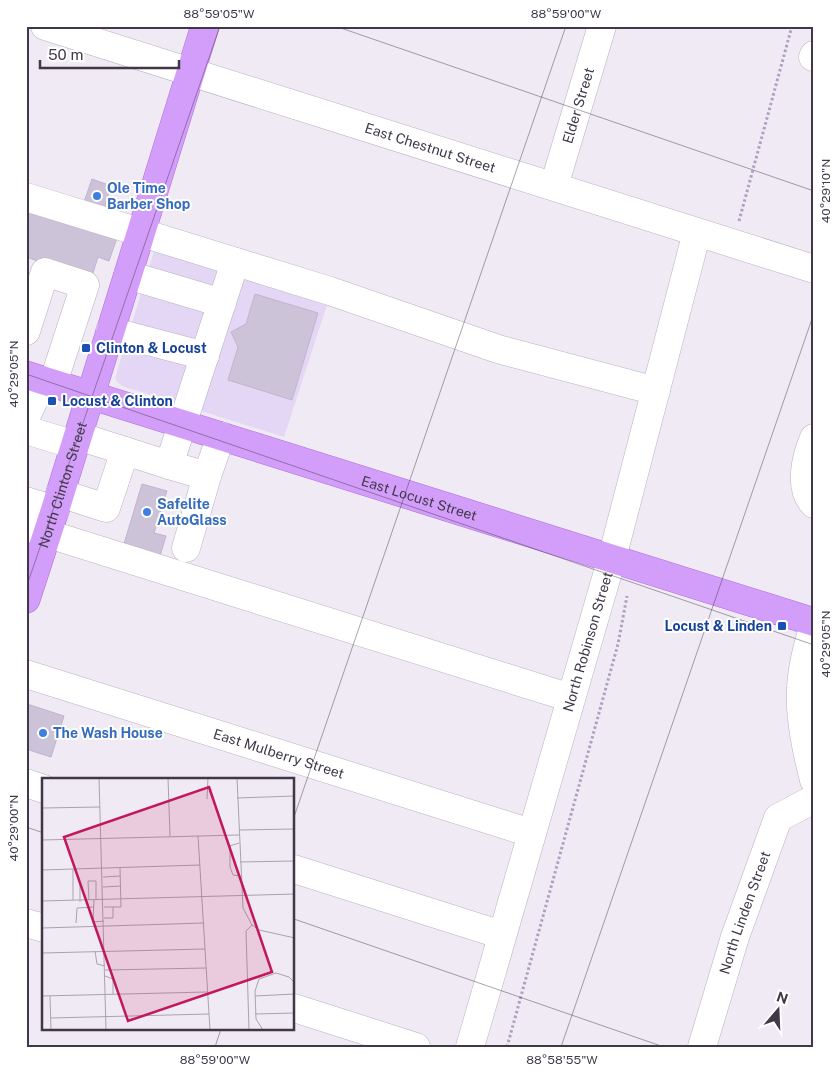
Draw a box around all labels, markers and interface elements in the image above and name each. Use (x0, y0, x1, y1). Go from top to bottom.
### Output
text: 88°59'05"W (184, 7, 255, 21)
text: 88°59'00"W (531, 7, 602, 21)
scale bar (40, 38, 179, 70)
text: 50 m (48, 46, 83, 63)
street label: Elder Street (559, 66, 597, 145)
street label: East Chestnut Street (363, 120, 498, 176)
text: 40°29'10"N (819, 159, 833, 223)
place label: Ole Time Barber Shop (107, 180, 190, 212)
marker: Ole Time Barber Shop (91, 190, 103, 202)
text: 40°29'05"N (7, 340, 21, 408)
place label: Clinton & Locust (96, 340, 207, 356)
marker: Clinton & Locust (80, 342, 92, 354)
place label: Locust & Clinton (62, 393, 173, 409)
marker: Locust & Clinton (46, 395, 58, 407)
street label: North Clinton Street (35, 420, 90, 550)
street label: East Locust Street (359, 473, 479, 524)
place label: Safelite AutoGlass (157, 496, 227, 528)
marker: Safelite AutoGlass (141, 506, 153, 518)
street label: North Robinson Street (560, 570, 616, 714)
text: 40°29'05"N (819, 610, 833, 678)
place label: Locust & Linden (665, 618, 772, 634)
marker: Locust & Linden (776, 620, 788, 632)
place label: The Wash House (53, 725, 163, 741)
street label: East Mulberry Street (211, 726, 346, 782)
marker: The Wash House (37, 727, 49, 739)
inset map (42, 778, 295, 1030)
text: 40°29'00"N (7, 795, 21, 861)
street label: North Linden Street (716, 849, 773, 976)
north arrow (752, 986, 802, 1036)
text: N (774, 988, 790, 1007)
text: 88°59'00"W (180, 1053, 251, 1067)
text: 88°58'55"W (526, 1053, 598, 1067)

